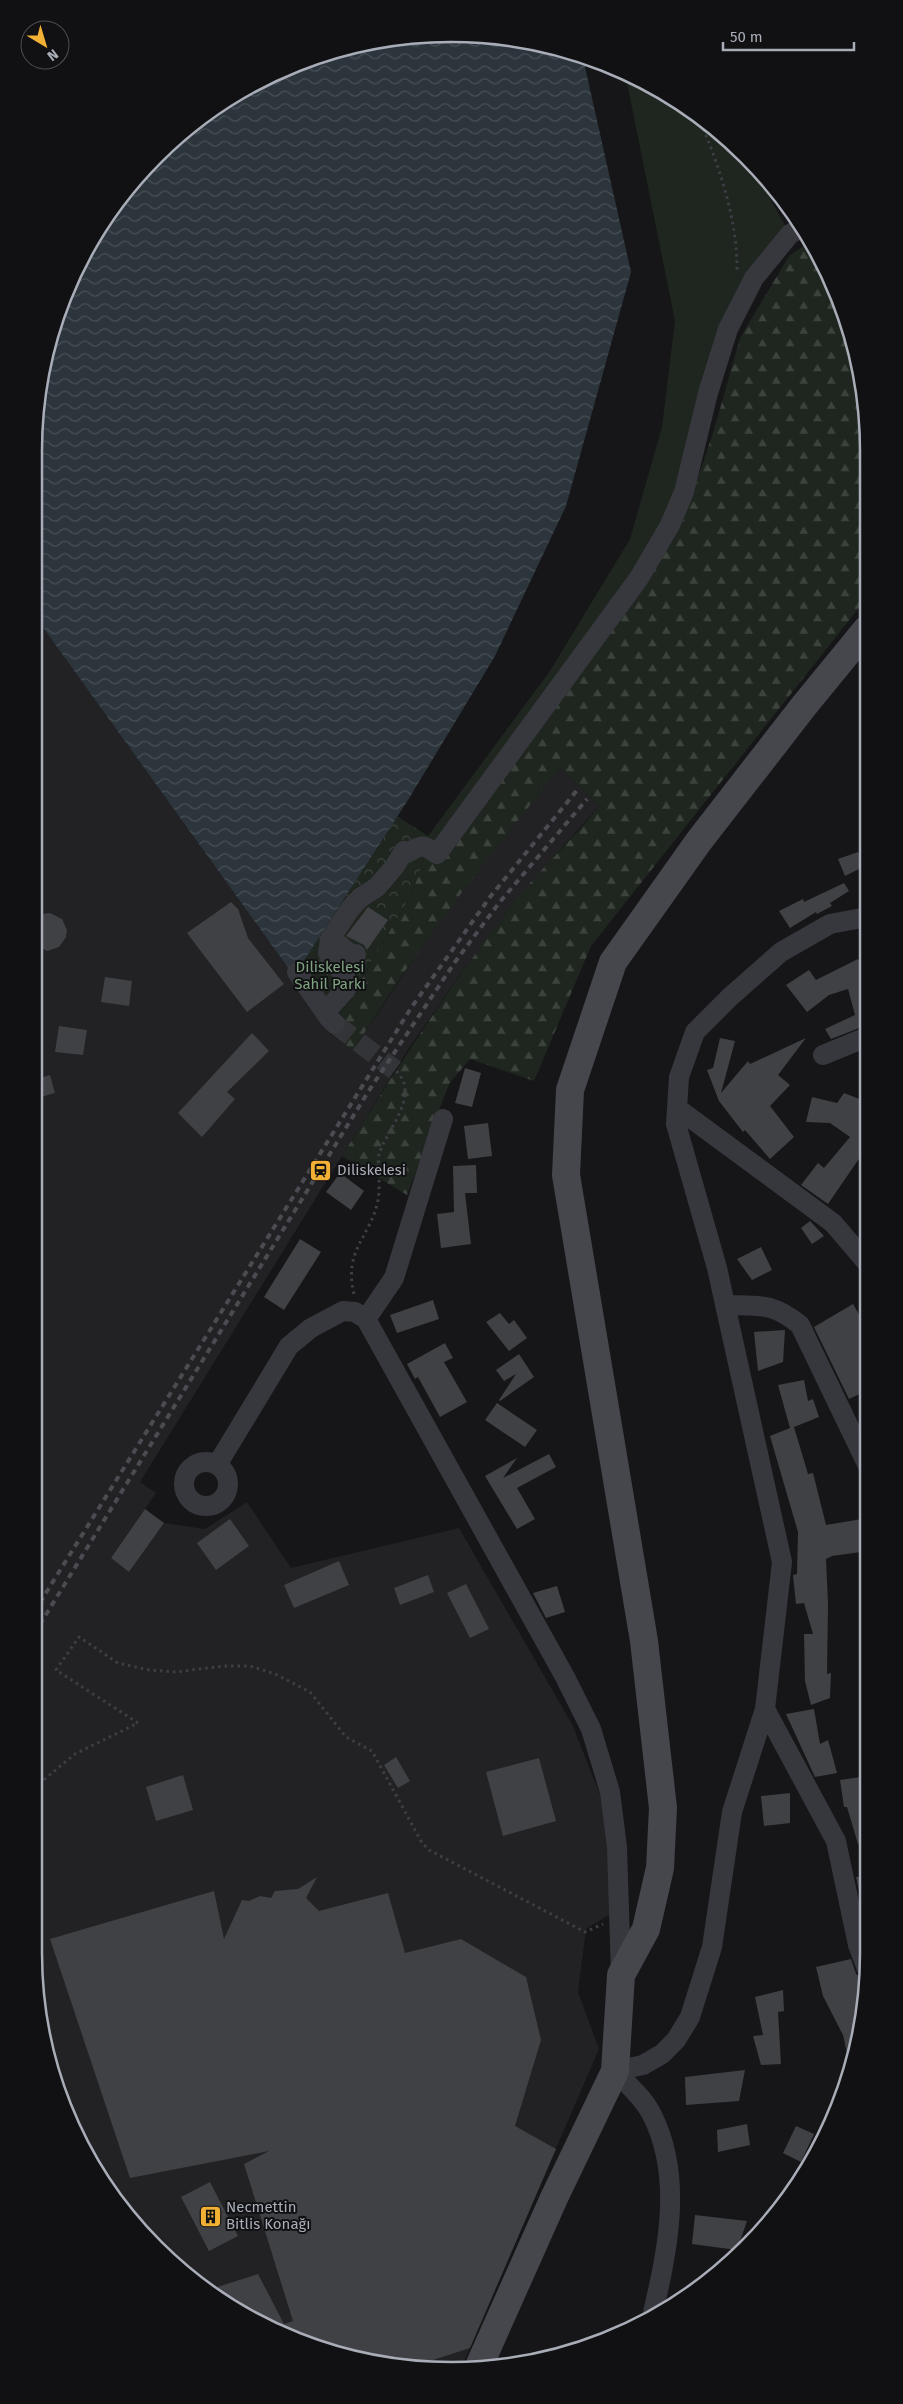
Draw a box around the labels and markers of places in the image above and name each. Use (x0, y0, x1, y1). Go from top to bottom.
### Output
station icon: Diliskelesi (309, 1158, 333, 1182)
place label: Diliskelesi (337, 1161, 406, 1179)
place label: Necmettin Bitlis Konağı (226, 2198, 310, 2233)
building icon: Necmettin Bitlis Konağı (198, 2204, 222, 2228)

